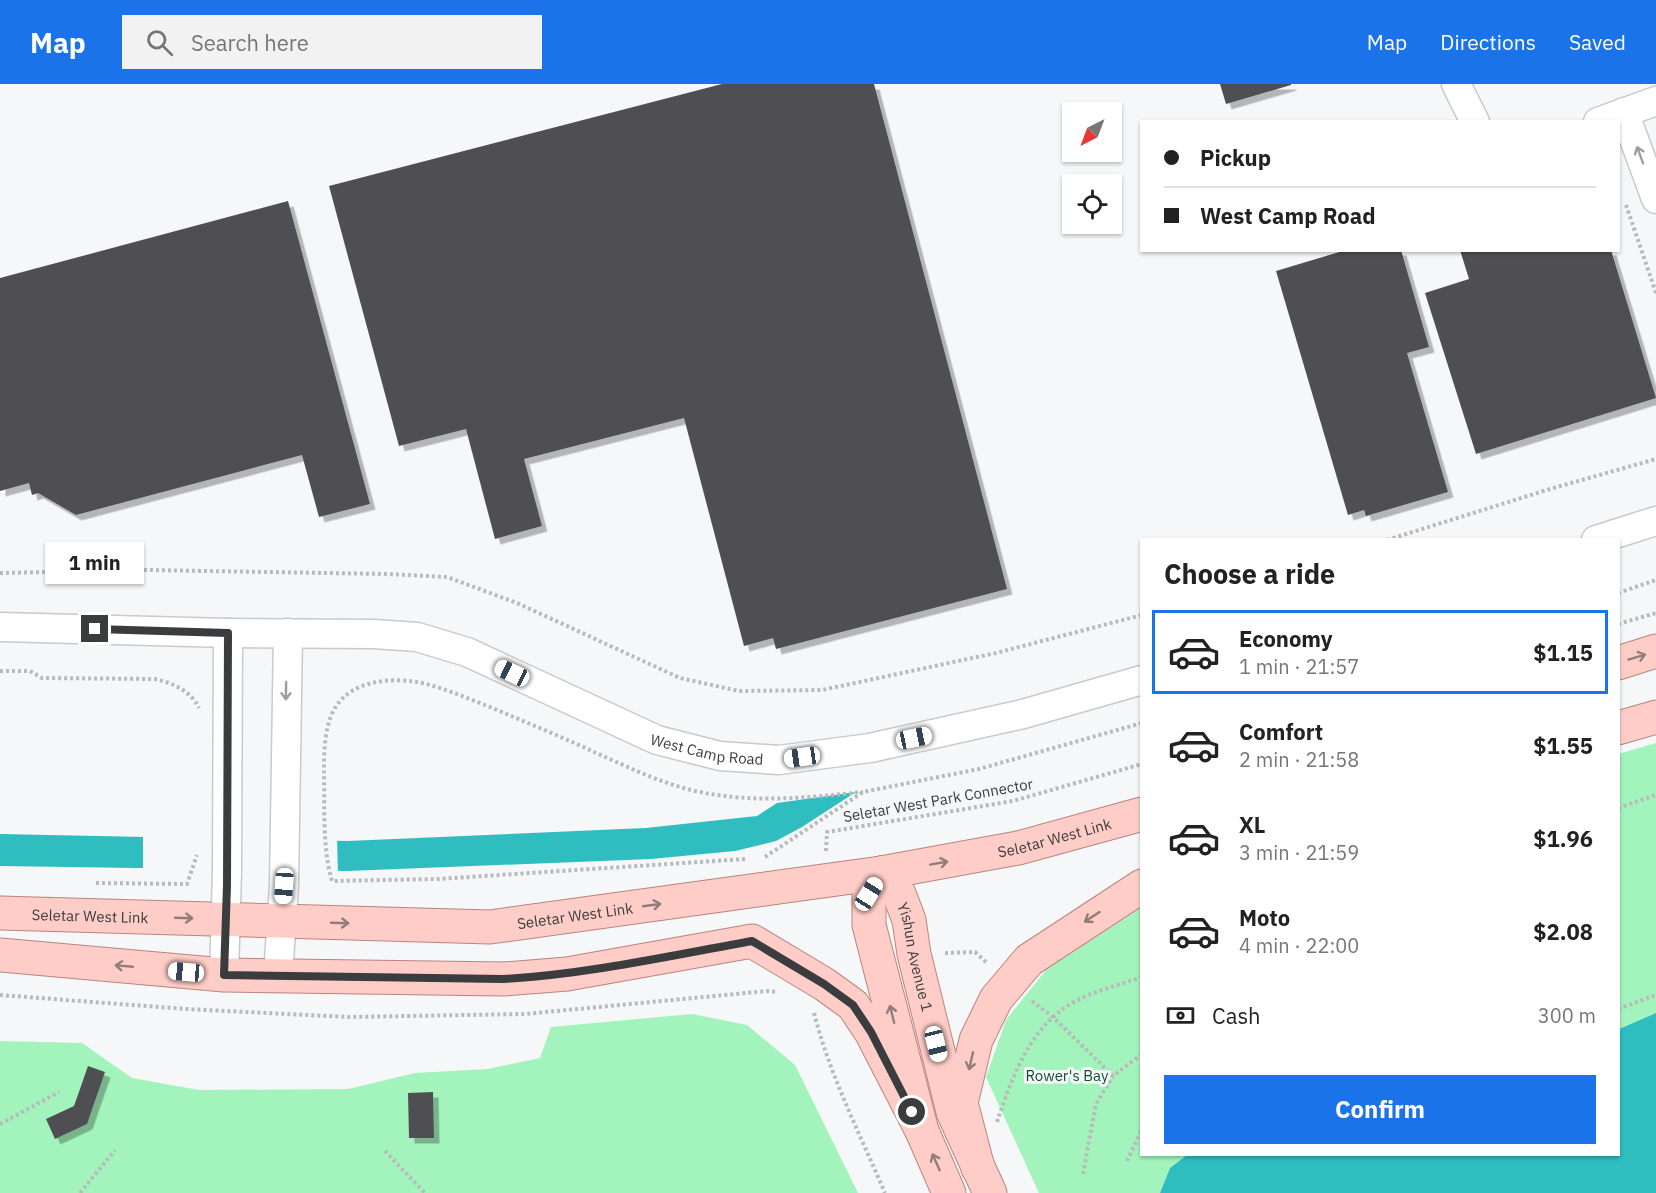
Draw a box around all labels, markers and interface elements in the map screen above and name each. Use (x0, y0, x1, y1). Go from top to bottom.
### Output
search box (122, 15, 542, 69)
text: Map (30, 24, 86, 61)
icon: search (143, 26, 176, 59)
text: Search here (191, 28, 309, 57)
text: Map (1367, 28, 1407, 56)
text: Directions (1440, 28, 1536, 56)
text: Saved (1569, 28, 1626, 56)
north arrow (1062, 102, 1122, 162)
map controls (1062, 102, 1122, 234)
text: Pickup (1200, 143, 1271, 172)
one-way arrow (1634, 147, 1645, 165)
button: locate (1062, 174, 1122, 234)
text: West Camp Road (1200, 201, 1376, 230)
callout: 1 min (46, 542, 144, 584)
text: 1 min (68, 549, 121, 576)
text: Choose a ride (1164, 556, 1335, 591)
route end (81, 615, 108, 642)
text: Economy (1239, 624, 1333, 653)
icon: car (1167, 625, 1221, 679)
text: $1.15 (1533, 638, 1593, 667)
one-way arrow (1627, 651, 1646, 662)
text: 1 min · 21:57 (1239, 653, 1359, 680)
car (492, 657, 532, 689)
one-way arrow (281, 681, 292, 701)
text: Comfort (1239, 717, 1323, 746)
icon: car (1167, 718, 1221, 772)
car (895, 725, 933, 751)
street label: West Camp Road (649, 729, 764, 768)
text: $1.55 (1533, 731, 1593, 760)
car (783, 746, 821, 768)
text: 2 min · 21:58 (1239, 746, 1359, 773)
street label: Seletar West Park Connector (842, 774, 1035, 826)
text: XL (1239, 810, 1265, 839)
icon: car (1167, 811, 1221, 865)
street label: Seletar West Link (996, 813, 1113, 861)
text: $1.96 (1533, 824, 1593, 853)
text: 3 min · 21:59 (1239, 839, 1359, 866)
one-way arrow (929, 857, 948, 868)
car (274, 867, 294, 905)
car (852, 874, 886, 914)
street label: Seletar West Link (516, 898, 634, 933)
one-way arrow (642, 900, 662, 911)
street label: Yishun Avenue 1 (894, 900, 937, 1013)
text: Moto (1239, 903, 1290, 932)
street label: Seletar West Link (31, 904, 149, 927)
icon: car (1167, 904, 1221, 958)
one-way arrow (174, 912, 194, 924)
one-way arrow (1084, 912, 1101, 924)
one-way arrow (329, 917, 349, 929)
text: $2.08 (1533, 917, 1593, 946)
text: 4 min · 22:00 (1239, 932, 1359, 959)
one-way arrow (115, 960, 134, 971)
car (167, 961, 205, 983)
icon: cash (1164, 999, 1197, 1032)
text: Cash (1212, 1001, 1261, 1030)
text: 300 m (1538, 1002, 1596, 1029)
one-way arrow (886, 1005, 897, 1024)
car (923, 1024, 949, 1064)
one-way arrow (965, 1051, 976, 1071)
park label: Rower's Bay (1025, 1066, 1109, 1085)
button: Confirm (1164, 1075, 1596, 1144)
route start (898, 1098, 925, 1125)
one-way arrow (929, 1154, 941, 1172)

